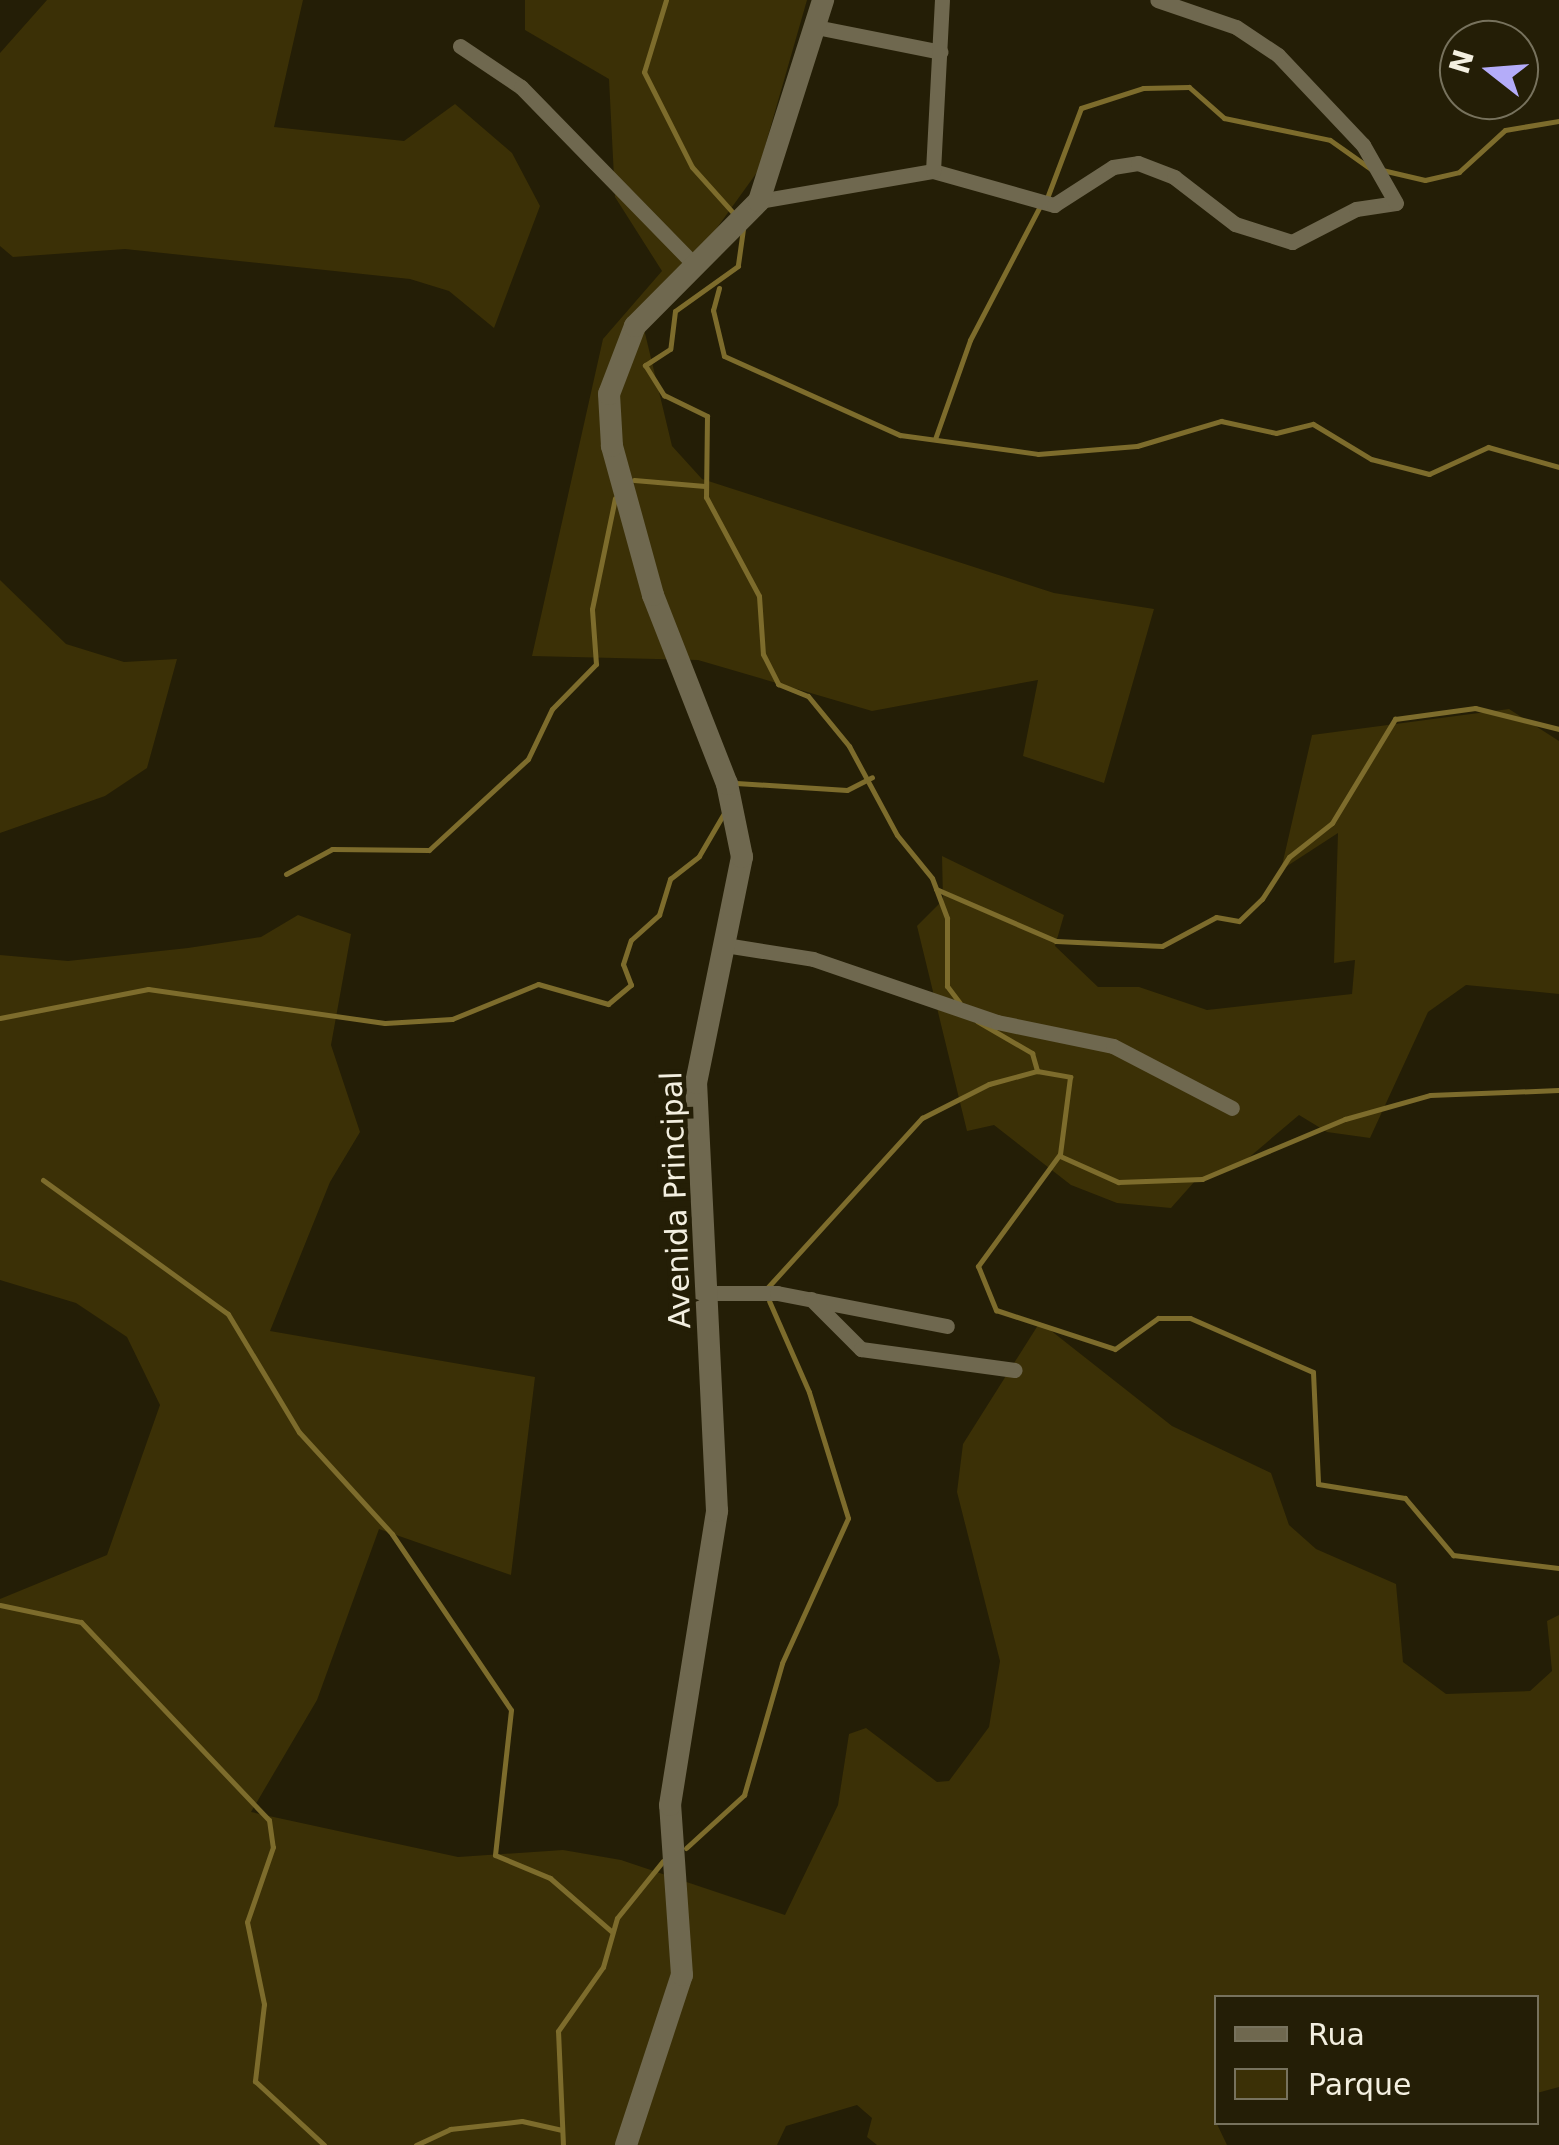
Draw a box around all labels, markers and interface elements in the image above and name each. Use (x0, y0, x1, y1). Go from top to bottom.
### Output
north arrow (1439, 20, 1539, 120)
text: N (1443, 46, 1481, 78)
street label: Avenida Principal (654, 1071, 698, 1329)
legend (1214, 1995, 1539, 2125)
text: Rua (1308, 2017, 1365, 2052)
text: Parque (1308, 2067, 1411, 2102)

